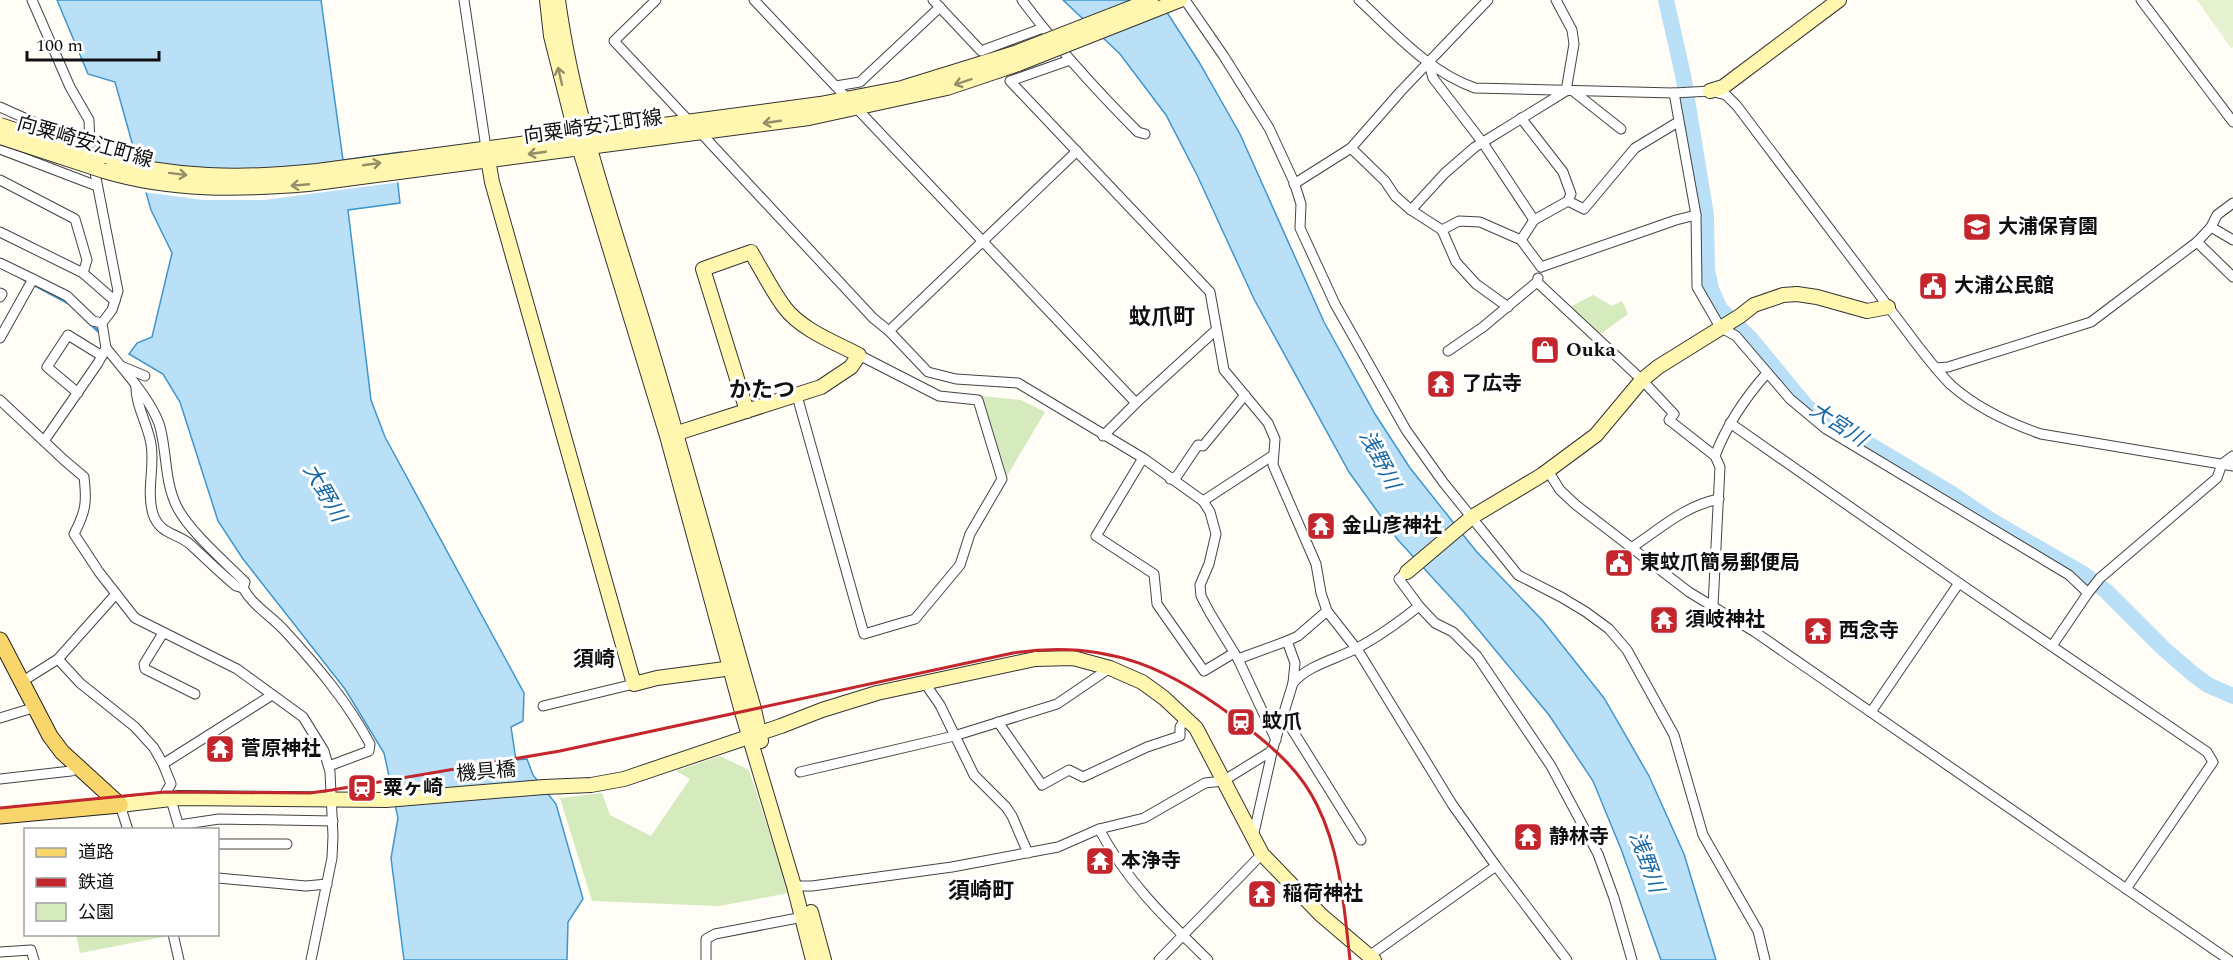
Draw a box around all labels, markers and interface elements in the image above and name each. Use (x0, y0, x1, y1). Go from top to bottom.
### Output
scale bar (27, 24, 159, 62)
text: 100 m (36, 32, 83, 59)
one-way arrow (554, 67, 565, 87)
one-way arrow (954, 78, 973, 89)
street label: 向粟崎安江町線 (522, 102, 664, 152)
street label: 向粟崎安江町線 (14, 108, 156, 176)
one-way arrow (763, 117, 783, 128)
one-way arrow (528, 148, 548, 159)
one-way arrow (362, 158, 381, 169)
one-way arrow (167, 168, 187, 179)
one-way arrow (291, 180, 311, 191)
school or university icon: 大浦保育園 (1961, 211, 1993, 243)
place label: 大浦保育園 (1998, 212, 2098, 242)
public building icon: 大浦公民館 (1917, 270, 1949, 302)
place label: 大浦公民館 (1954, 271, 2054, 301)
district label: 蚊爪町 (1129, 301, 1195, 334)
shop icon: Ouka (1529, 334, 1561, 366)
place label: Ouka (1566, 335, 1617, 365)
temple icon: 了広寺 (1425, 368, 1457, 400)
place label: 了広寺 (1462, 369, 1522, 399)
district label: かたつ (729, 374, 795, 407)
water label: 大宮川 (1803, 394, 1875, 457)
water label: 浅野川 (1350, 425, 1408, 497)
water label: 大野川 (294, 458, 355, 530)
temple icon: 金山彦神社 (1305, 510, 1337, 542)
place label: 金山彦神社 (1342, 511, 1442, 541)
public building icon: 東蚊爪簡易郵便局 (1603, 547, 1635, 579)
place label: 東蚊爪簡易郵便局 (1640, 548, 1800, 578)
temple icon: 須岐神社 (1648, 604, 1680, 636)
place label: 須岐神社 (1685, 605, 1765, 635)
temple icon: 西念寺 (1802, 615, 1834, 647)
place label: 西念寺 (1839, 616, 1899, 646)
district label: 須崎 (573, 644, 615, 676)
station icon: 蚊爪 (1225, 706, 1257, 738)
place label: 蚊爪 (1262, 707, 1302, 737)
temple icon: 菅原神社 (204, 733, 236, 765)
place label: 菅原神社 (241, 734, 321, 764)
street label: 機具橋 (455, 754, 517, 790)
station icon: 粟ヶ崎 (346, 772, 378, 804)
place label: 粟ヶ崎 (383, 773, 443, 803)
temple icon: 静林寺 (1512, 821, 1544, 853)
place label: 静林寺 (1549, 822, 1609, 852)
water label: 浅野川 (1620, 827, 1672, 899)
legend (24, 828, 219, 936)
text: 道路 (78, 839, 114, 866)
temple icon: 本浄寺 (1084, 845, 1116, 877)
place label: 本浄寺 (1121, 846, 1181, 876)
text: 鉄道 (78, 869, 114, 896)
district label: 須崎町 (948, 875, 1014, 908)
temple icon: 稲荷神社 (1246, 878, 1278, 910)
place label: 稲荷神社 (1283, 879, 1363, 909)
text: 公園 (78, 899, 114, 926)

